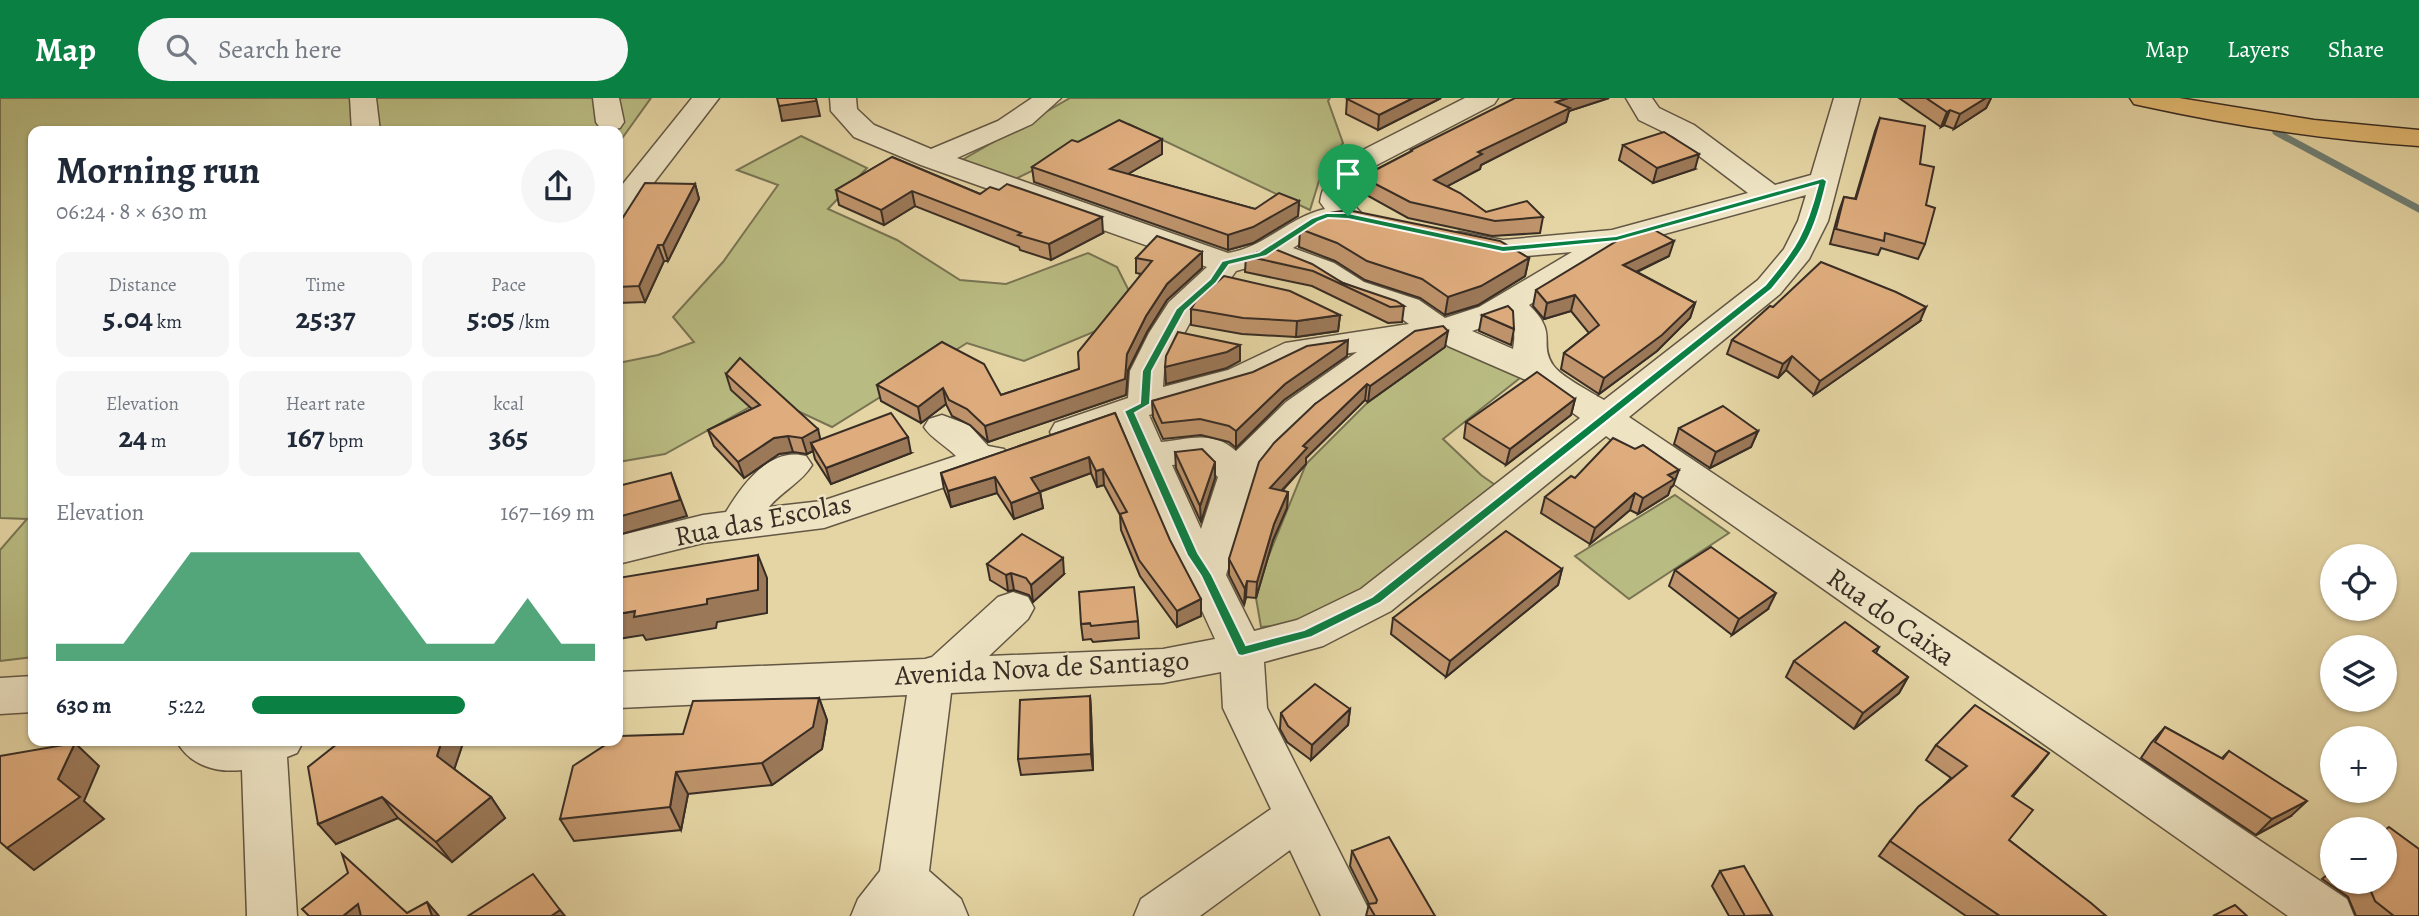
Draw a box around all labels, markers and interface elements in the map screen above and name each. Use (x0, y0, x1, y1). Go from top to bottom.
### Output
search box (138, 18, 628, 81)
text: Map (35, 27, 96, 72)
icon: search (162, 30, 200, 68)
text: Search here (218, 32, 342, 67)
text: Map (2145, 33, 2189, 65)
text: Layers (2227, 33, 2290, 65)
text: Share (2328, 33, 2384, 65)
text: Morning run (56, 144, 260, 196)
pin (1318, 144, 1378, 216)
button: share (521, 149, 595, 223)
icon: arrive (1329, 155, 1367, 193)
text: 06:24 · 8 × 630 m (56, 196, 207, 227)
text: Distance (108, 272, 177, 298)
text: Time (306, 272, 345, 298)
text: Pace (491, 272, 526, 298)
text: 5.04 (103, 298, 153, 338)
text: 25:37 (295, 298, 356, 338)
text: 5:05 (467, 298, 515, 338)
text: km (153, 309, 182, 335)
text: /km (515, 309, 550, 335)
text: Elevation (106, 391, 179, 417)
text: Heart rate (286, 391, 365, 417)
text: kcal (493, 391, 524, 417)
text: 24 (118, 417, 147, 457)
text: 167 (287, 417, 325, 457)
text: 365 (489, 417, 528, 457)
text: m (147, 428, 167, 454)
text: bpm (325, 428, 364, 454)
street label: Rua das Escolas (671, 484, 855, 556)
text: Elevation (56, 497, 144, 528)
text: 167–169 m (500, 497, 595, 528)
map controls (2320, 544, 2397, 894)
button: locate (2320, 544, 2397, 621)
street label: Rua do Caixa (1819, 559, 1963, 675)
button: layers (2320, 635, 2397, 712)
street label: Avenida Nova de Santiago (893, 641, 1190, 695)
text: 630 m (56, 690, 111, 721)
text: 5:22 (168, 690, 205, 721)
button: + (2320, 726, 2397, 803)
button: − (2320, 817, 2397, 894)

